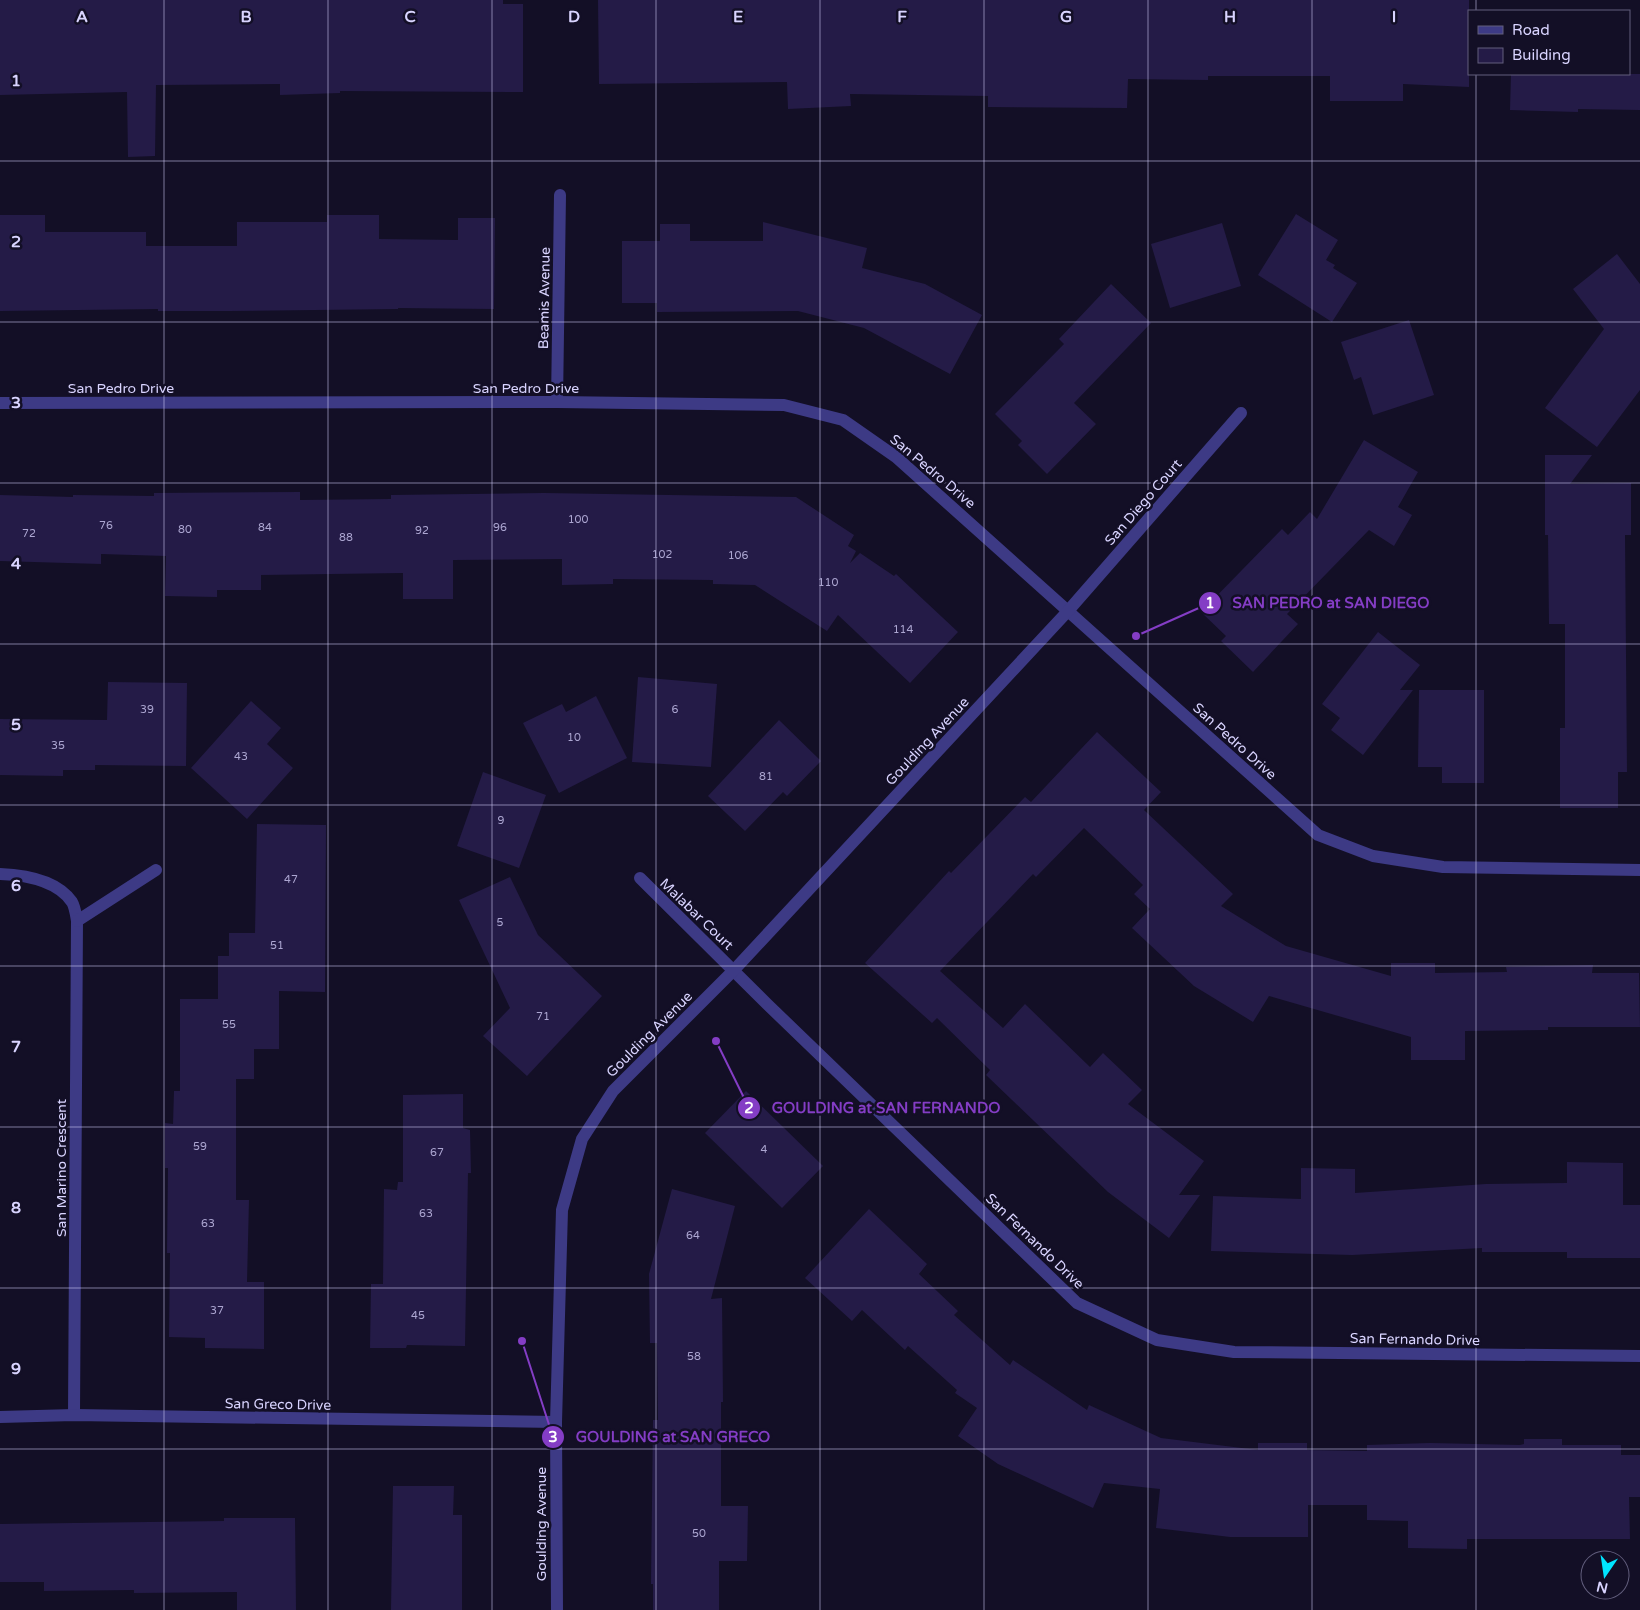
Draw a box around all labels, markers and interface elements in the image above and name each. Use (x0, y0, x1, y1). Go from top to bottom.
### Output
text: A (76, 7, 88, 27)
text: B (240, 7, 252, 27)
text: C (404, 7, 416, 27)
text: D (568, 7, 580, 27)
text: E (733, 7, 743, 27)
text: F (897, 7, 907, 27)
text: G (1060, 7, 1072, 27)
text: H (1224, 7, 1236, 27)
text: I (1392, 7, 1396, 27)
legend (1468, 10, 1630, 75)
text: Road (1512, 21, 1550, 39)
text: Building (1512, 46, 1571, 64)
text: 1 (11, 71, 21, 91)
text: 2 (11, 232, 21, 252)
street label: Beamis Avenue (535, 247, 554, 349)
street label: San Pedro Drive (68, 380, 174, 397)
street label: San Pedro Drive (473, 380, 579, 397)
text: 3 (11, 393, 21, 413)
street label: San Pedro Drive (886, 431, 979, 512)
street label: San Diego Court (1101, 455, 1186, 549)
house number: 100 (568, 513, 588, 526)
house number: 76 (99, 519, 113, 532)
house number: 84 (258, 521, 272, 534)
house number: 96 (493, 521, 507, 534)
house number: 80 (178, 523, 192, 536)
house number: 92 (415, 524, 429, 537)
house number: 72 (22, 527, 36, 540)
house number: 88 (339, 531, 353, 544)
house number: 102 (652, 548, 672, 561)
house number: 106 (728, 549, 748, 562)
text: 4 (11, 554, 21, 574)
house number: 110 (818, 576, 838, 589)
callout: SAN PEDRO at SAN DIEGO (1198, 588, 1439, 618)
text: 1 (1205, 594, 1215, 612)
text: SAN PEDRO at SAN DIEGO (1233, 594, 1429, 612)
house number: 114 (893, 623, 913, 636)
street label: Goulding Avenue (882, 694, 973, 789)
street label: San Pedro Drive (1189, 699, 1280, 783)
house number: 39 (140, 703, 154, 716)
house number: 6 (672, 703, 679, 716)
text: 5 (11, 715, 21, 735)
house number: 10 (567, 731, 581, 744)
house number: 35 (51, 739, 65, 752)
house number: 43 (234, 750, 248, 763)
house number: 81 (759, 770, 773, 783)
house number: 9 (498, 814, 505, 827)
house number: 47 (284, 873, 298, 886)
street label: Malabar Court (656, 875, 737, 954)
text: 6 (11, 876, 21, 896)
house number: 5 (497, 916, 504, 929)
house number: 51 (270, 939, 284, 952)
street label: Goulding Avenue (603, 988, 696, 1081)
house number: 71 (536, 1010, 550, 1023)
house number: 55 (222, 1018, 236, 1031)
text: 7 (11, 1037, 21, 1057)
callout: GOULDING at SAN FERNANDO (736, 1093, 1010, 1123)
street label: San Marino Crescent (53, 1098, 70, 1237)
text: 2 (744, 1099, 754, 1117)
text: GOULDING at SAN FERNANDO (772, 1099, 1000, 1117)
house number: 59 (193, 1140, 207, 1153)
house number: 4 (761, 1143, 768, 1156)
house number: 67 (430, 1146, 444, 1159)
street label: San Fernando Drive (982, 1190, 1087, 1293)
text: 8 (11, 1198, 21, 1218)
house number: 63 (419, 1207, 433, 1220)
house number: 63 (201, 1217, 215, 1230)
house number: 64 (686, 1229, 700, 1242)
house number: 37 (210, 1304, 224, 1317)
house number: 45 (411, 1309, 425, 1322)
street label: San Fernando Drive (1350, 1330, 1480, 1349)
house number: 58 (687, 1350, 701, 1363)
text: 9 (11, 1359, 21, 1379)
street label: San Greco Drive (225, 1395, 331, 1414)
callout: GOULDING at SAN GRECO (541, 1422, 780, 1452)
text: 3 (548, 1428, 558, 1446)
text: GOULDING at SAN GRECO (576, 1428, 770, 1446)
street label: Goulding Avenue (533, 1467, 550, 1581)
house number: 50 (692, 1527, 706, 1540)
north arrow (1580, 1550, 1630, 1600)
text: N (1595, 1578, 1610, 1597)

